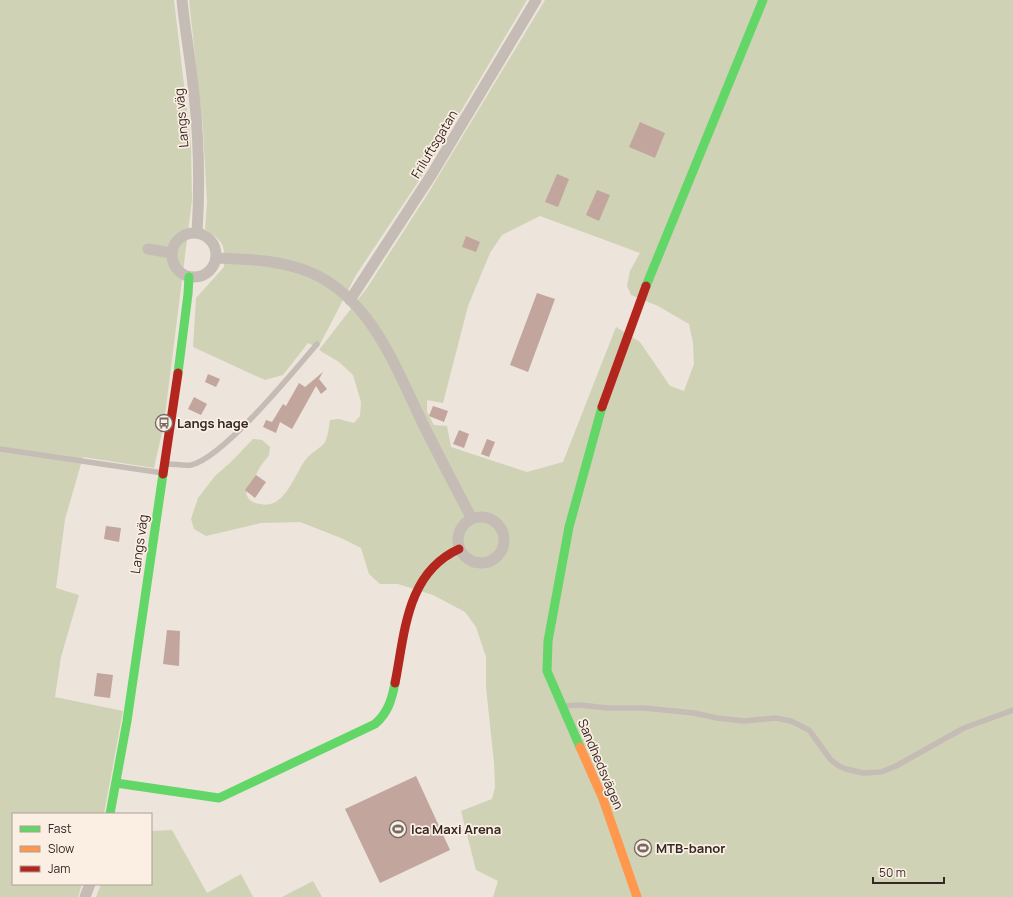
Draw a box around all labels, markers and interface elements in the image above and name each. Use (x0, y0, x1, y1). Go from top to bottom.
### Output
street label: Langs väg (169, 87, 193, 149)
street label: Friluftsgatan (407, 106, 461, 182)
bus stop icon: Langs hage (154, 413, 174, 433)
place label: Langs hage (177, 414, 249, 432)
street label: Langs väg (126, 513, 152, 575)
street label: Sandhedsvägen (574, 716, 628, 812)
legend (12, 813, 152, 885)
sports icon: Ica Maxi Arena (388, 819, 408, 839)
text: Fast (48, 820, 72, 837)
place label: Ica Maxi Arena (411, 820, 501, 838)
sports icon: MTB-banor (633, 838, 653, 858)
place label: MTB-banor (656, 839, 725, 857)
text: Slow (48, 840, 74, 857)
scale bar (873, 859, 944, 885)
text: Jam (48, 860, 70, 877)
text: 50 m (879, 864, 906, 881)

